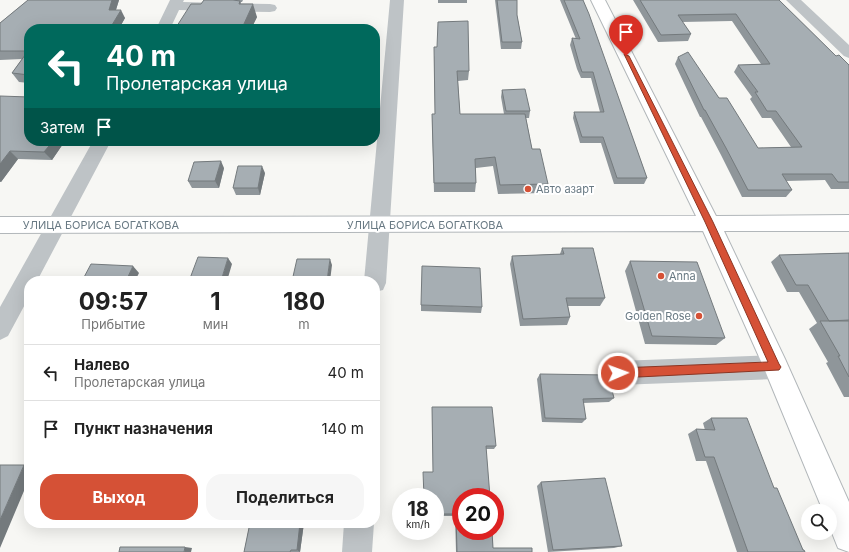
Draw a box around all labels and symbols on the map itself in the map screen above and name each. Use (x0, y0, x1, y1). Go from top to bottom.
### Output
pin (609, 15, 643, 56)
place label: Авто азарт (536, 182, 595, 196)
marker: Авто азарт (523, 184, 533, 194)
street label: УЛИЦА БОРИСА БОГАТКОВА (23, 218, 180, 232)
street label: УЛИЦА БОРИСА БОГАТКОВА (347, 218, 504, 232)
place label: Anna (669, 269, 696, 283)
marker: Anna (656, 271, 666, 281)
place label: Golden Rose (625, 309, 691, 323)
marker: Golden Rose (694, 311, 704, 321)
position arrow (597, 352, 639, 394)
speed limit sign: 20 (452, 488, 504, 540)

